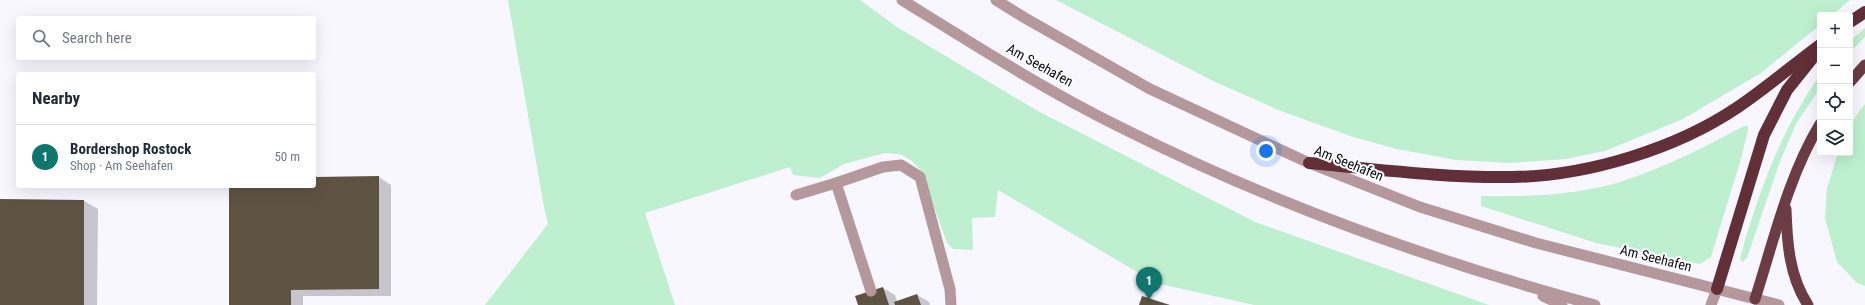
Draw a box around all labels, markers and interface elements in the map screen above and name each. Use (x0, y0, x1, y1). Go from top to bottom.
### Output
map controls (1817, 12, 1853, 156)
button: + (1817, 12, 1853, 48)
search box (16, 16, 316, 60)
icon: search (30, 27, 52, 49)
text: Search here (62, 29, 132, 47)
street label: Am Seehafen (1004, 40, 1076, 90)
button: − (1817, 48, 1853, 84)
button: locate (1817, 84, 1853, 120)
text: Nearby (32, 88, 80, 108)
button: layers (1817, 120, 1853, 156)
text: Bordershop Rostock (70, 140, 191, 158)
your location (1256, 141, 1276, 161)
street label: Am Seehafen (1312, 142, 1386, 184)
text: 1 (42, 149, 48, 164)
text: 50 m (274, 149, 300, 164)
text: Shop · Am Seehafen (70, 158, 173, 173)
street label: Am Seehafen (1619, 241, 1693, 275)
pin: 1 (1136, 267, 1162, 300)

